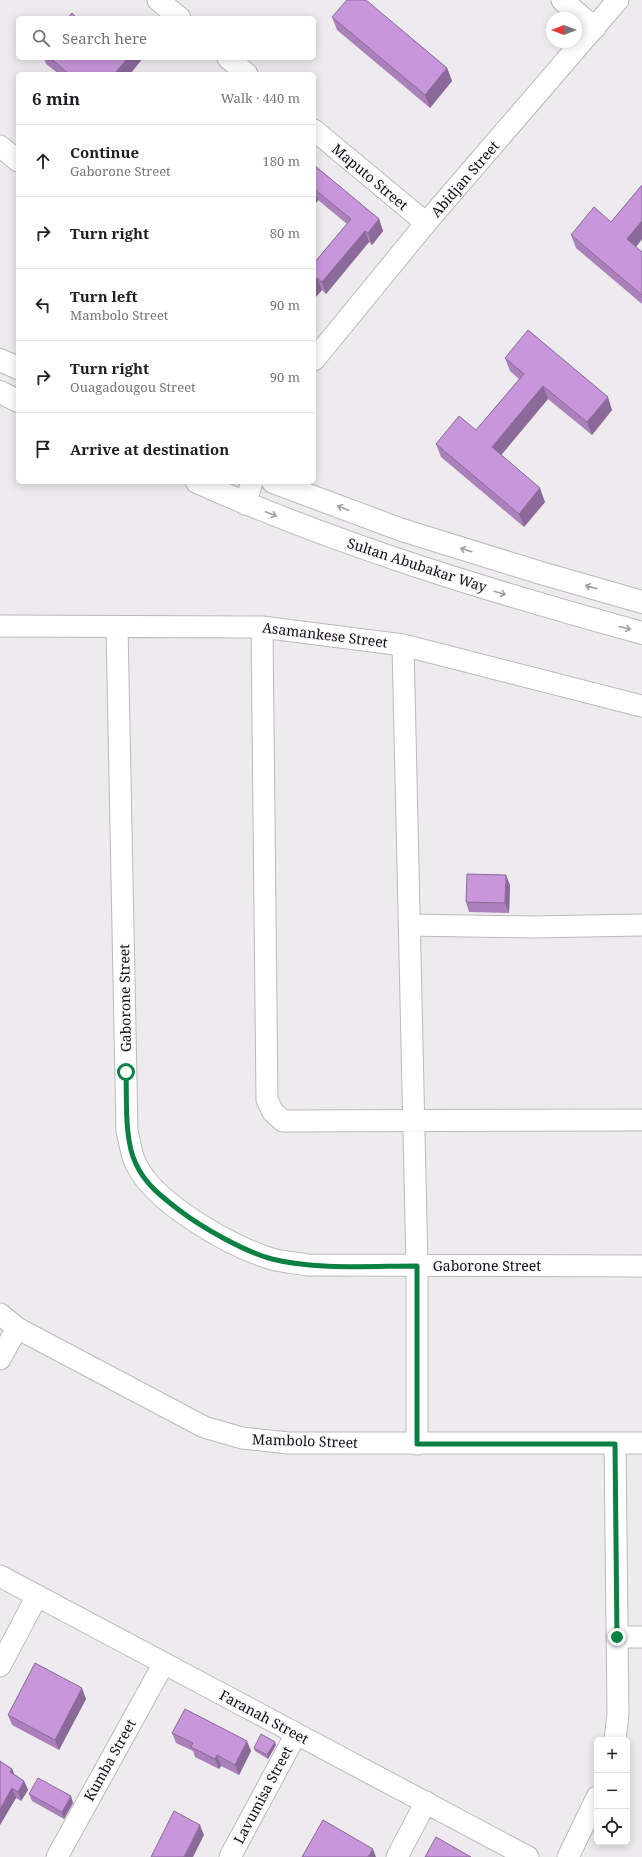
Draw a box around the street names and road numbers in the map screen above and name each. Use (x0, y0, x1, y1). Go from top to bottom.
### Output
street label: Abidjan Street (426, 136, 503, 221)
street label: Maputo Street (328, 139, 413, 214)
street label: Sultan Abubakar Way (345, 533, 489, 596)
street label: Asamankese Street (261, 617, 389, 652)
street label: Gaborone Street (114, 944, 135, 1052)
street label: Gaborone Street (433, 1256, 541, 1275)
street label: Mambolo Street (252, 1429, 358, 1452)
street label: Faranah Street (216, 1685, 312, 1748)
street label: Kumba Street (79, 1715, 140, 1804)
street label: Lavumisa Street (229, 1742, 296, 1847)

